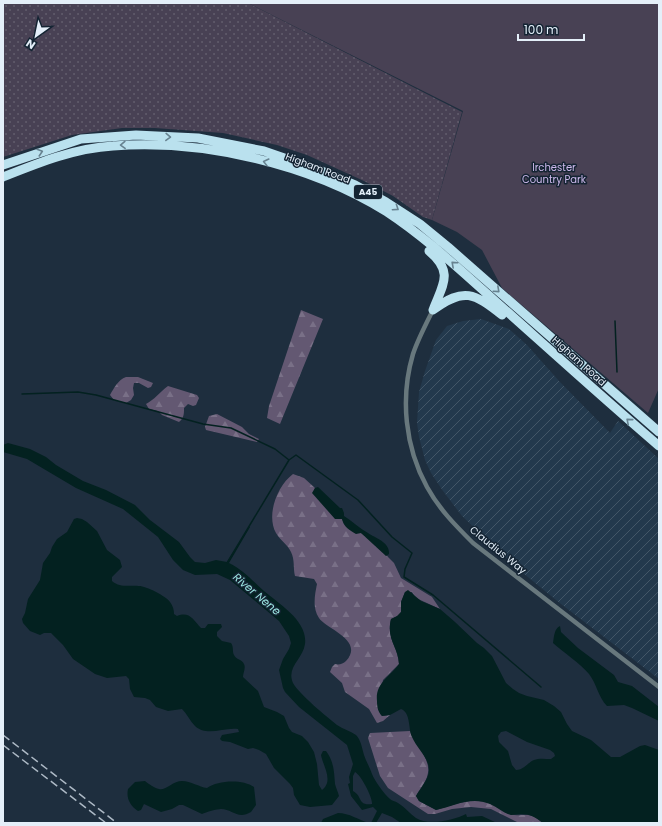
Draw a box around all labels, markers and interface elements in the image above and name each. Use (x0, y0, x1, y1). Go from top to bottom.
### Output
north arrow (16, 16, 56, 56)
scale bar (518, 16, 584, 42)
text: 100 m (524, 21, 558, 38)
text: N (23, 35, 38, 53)
one-way arrow (165, 132, 171, 141)
one-way arrow (120, 141, 126, 149)
one-way arrow (36, 149, 43, 157)
street label: Higham Road (283, 149, 353, 187)
one-way arrow (262, 158, 269, 166)
park label: Irchester Country Park (522, 160, 587, 187)
road number: A45 (354, 185, 382, 199)
one-way arrow (392, 203, 399, 211)
one-way arrow (451, 262, 458, 269)
one-way arrow (492, 286, 499, 293)
street label: Higham Road (549, 333, 609, 389)
one-way arrow (627, 419, 634, 426)
street label: Claudius Way (466, 522, 530, 578)
water label: River Nene (230, 569, 285, 619)

